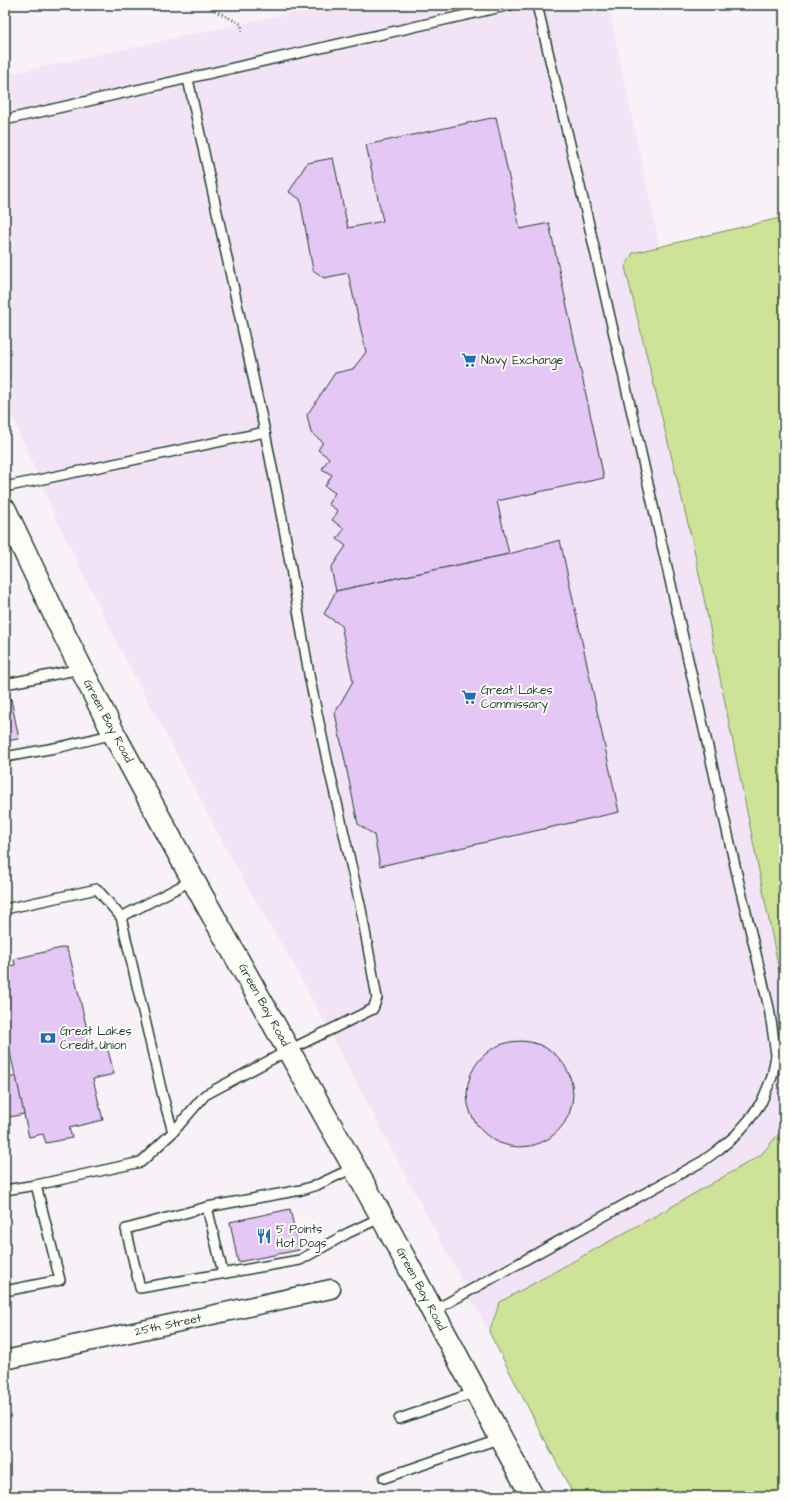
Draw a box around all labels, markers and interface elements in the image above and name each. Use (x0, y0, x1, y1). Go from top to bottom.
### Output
supermarket icon: Navy Exchange (460, 351, 478, 369)
place label: Navy Exchange (481, 352, 564, 370)
street label: Green Bay Road (78, 676, 137, 766)
place label: Great Lakes Commissary (481, 682, 552, 714)
supermarket icon: Great Lakes Commissary (460, 688, 478, 706)
street label: Green Bay Road (233, 961, 294, 1050)
place label: Great Lakes Credit Union (60, 1023, 131, 1054)
bank icon: Great Lakes Credit Union (39, 1029, 57, 1047)
place label: 5 Points Hot Dogs (276, 1221, 326, 1253)
restaurant icon: 5 Points Hot Dogs (255, 1227, 273, 1245)
street label: Green Bay Road (391, 1244, 450, 1334)
street label: 25th Street (133, 1310, 203, 1340)

